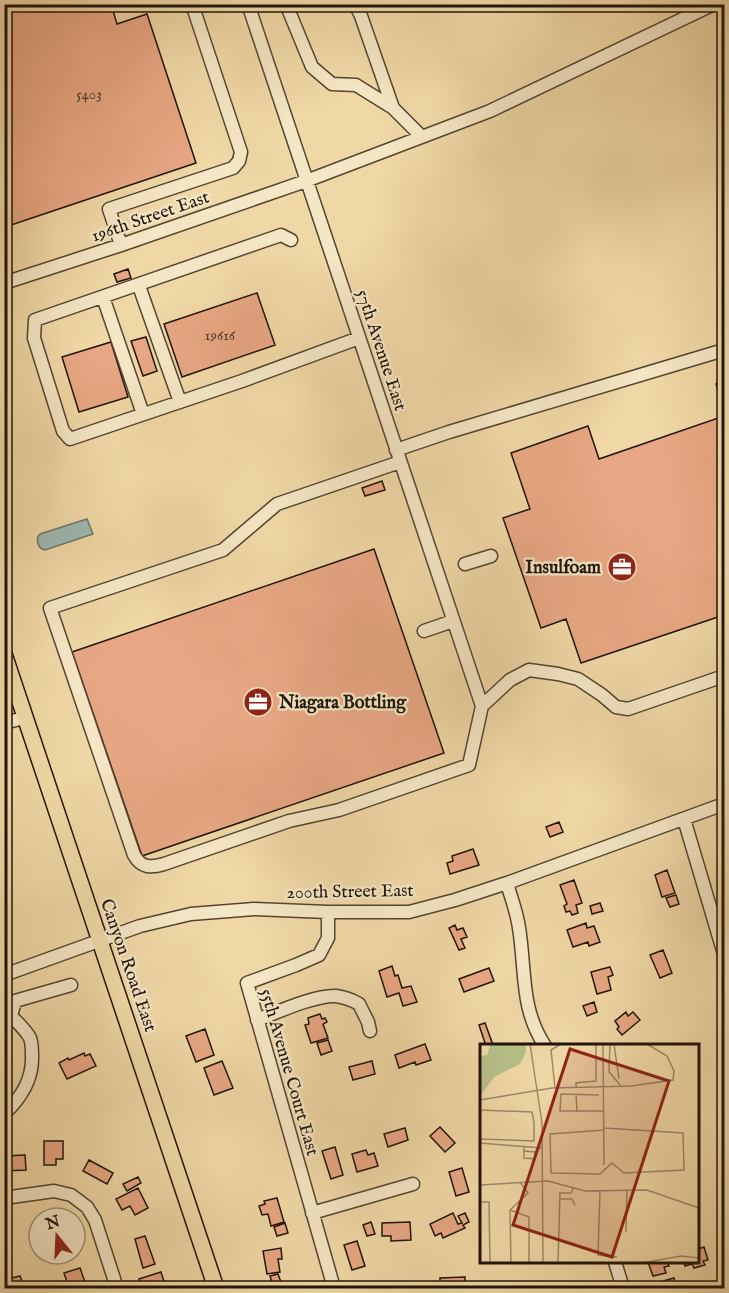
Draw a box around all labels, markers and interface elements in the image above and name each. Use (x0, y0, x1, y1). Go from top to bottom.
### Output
house number: 5403 (76, 85, 102, 104)
street label: 196th Street East (88, 186, 212, 248)
street label: 57th Avenue East (350, 287, 411, 414)
house number: 19616 (205, 326, 236, 345)
office icon: Insulfoam (606, 551, 638, 583)
place label: Insulfoam (525, 557, 601, 580)
office icon: Niagara Bottling (242, 686, 274, 718)
place label: Niagara Bottling (278, 692, 407, 715)
street label: 200th Street East (286, 880, 414, 905)
street label: Canyon Road East (94, 896, 161, 1035)
street label: 55th Avenue Court East (254, 986, 323, 1159)
inset map (480, 1044, 699, 1263)
north arrow (27, 1206, 87, 1266)
text: N (42, 1212, 63, 1236)

